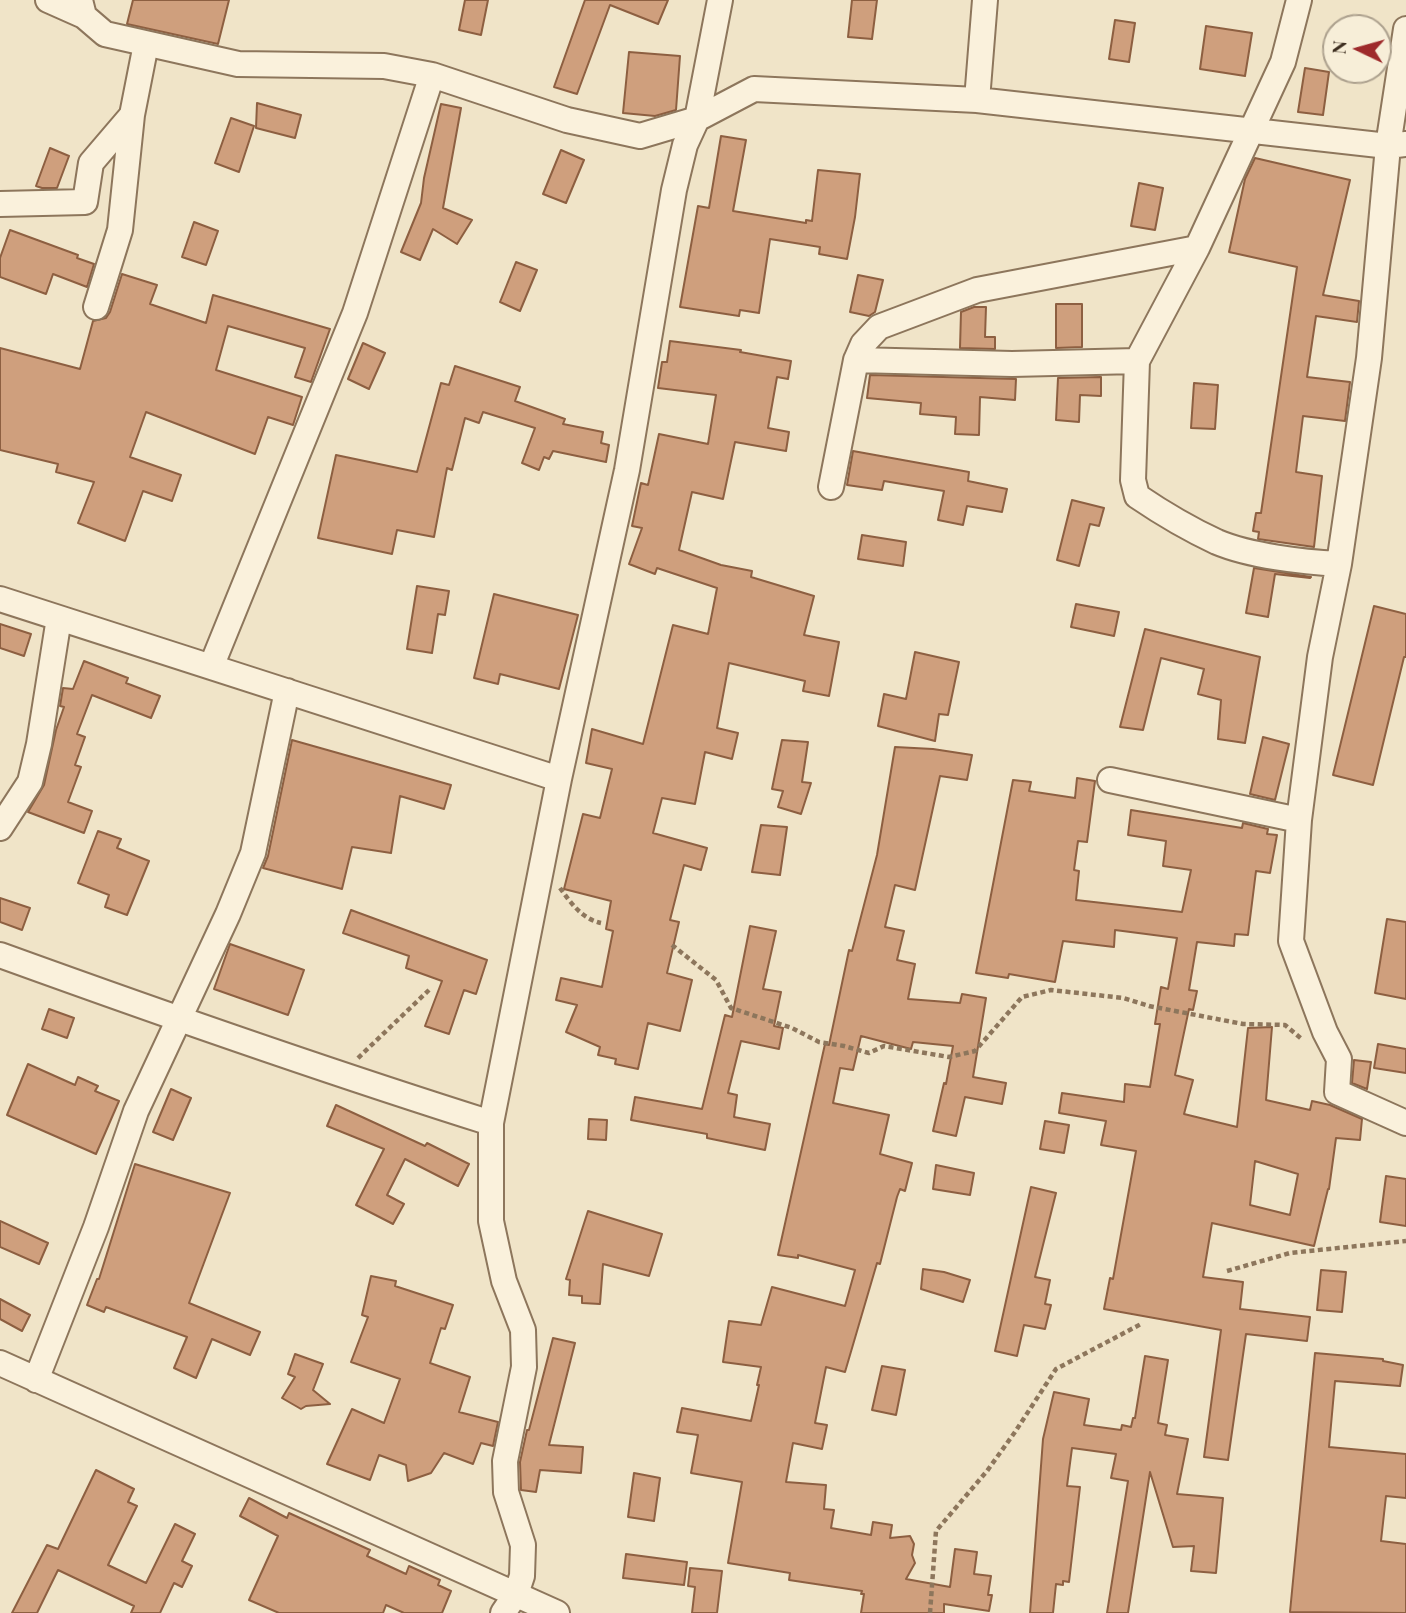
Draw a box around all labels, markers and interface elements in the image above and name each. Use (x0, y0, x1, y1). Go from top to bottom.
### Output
north arrow (1322, 14, 1392, 84)
text: N (1325, 39, 1352, 55)

